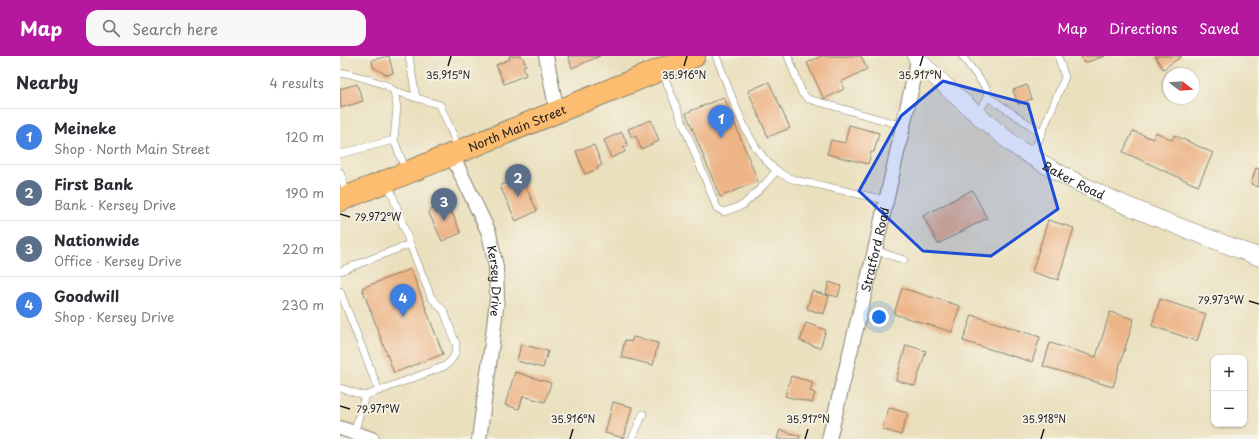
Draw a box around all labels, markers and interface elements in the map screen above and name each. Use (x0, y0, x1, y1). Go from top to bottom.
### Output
search box (86, 10, 366, 46)
text: Map (20, 14, 62, 42)
icon: search (100, 17, 122, 39)
text: Search here (132, 17, 218, 40)
text: Map (1057, 18, 1087, 39)
text: Directions (1109, 18, 1177, 39)
text: Saved (1199, 18, 1239, 39)
text: 35.915°N (426, 67, 471, 82)
text: 35.916°N (662, 67, 707, 82)
text: 35.917°N (898, 67, 942, 82)
north arrow (1163, 68, 1199, 104)
text: Nearby (16, 69, 78, 95)
text: 4 results (270, 73, 324, 92)
street label: North Main Street (465, 100, 569, 156)
pin: 1 (708, 105, 734, 138)
text: Meineke (54, 116, 116, 139)
text: 1 (26, 127, 32, 146)
text: 120 m (285, 127, 324, 146)
text: Shop · North Main Street (54, 139, 210, 158)
street label: Baker Road (1039, 156, 1108, 204)
pin: 2 (505, 164, 531, 197)
text: First Bank (54, 172, 133, 195)
text: 2 (24, 183, 34, 202)
text: 190 m (285, 183, 324, 202)
pin: 3 (431, 188, 457, 221)
text: Bank · Kersey Drive (54, 195, 176, 214)
street label: Stratford Road (856, 205, 893, 294)
text: 79.972°W (355, 209, 402, 224)
text: Nationwide (54, 228, 139, 251)
text: 3 (25, 239, 33, 258)
text: 220 m (282, 239, 324, 258)
street label: Kersey Drive (483, 244, 506, 318)
text: Office · Kersey Drive (54, 251, 182, 270)
text: Goodwill (54, 284, 119, 307)
pin: 4 (390, 284, 416, 317)
text: 79.973°W (1198, 292, 1245, 307)
text: 4 (25, 295, 33, 314)
text: 230 m (282, 295, 324, 314)
text: Shop · Kersey Drive (54, 307, 174, 326)
your location (869, 307, 889, 327)
map controls (1211, 355, 1247, 427)
button: + (1211, 355, 1247, 391)
button: − (1211, 391, 1247, 427)
text: 79.971°W (356, 401, 401, 416)
text: 35.916°N (551, 411, 596, 426)
text: 35.917°N (786, 411, 830, 426)
text: 35.918°N (1022, 411, 1066, 426)

